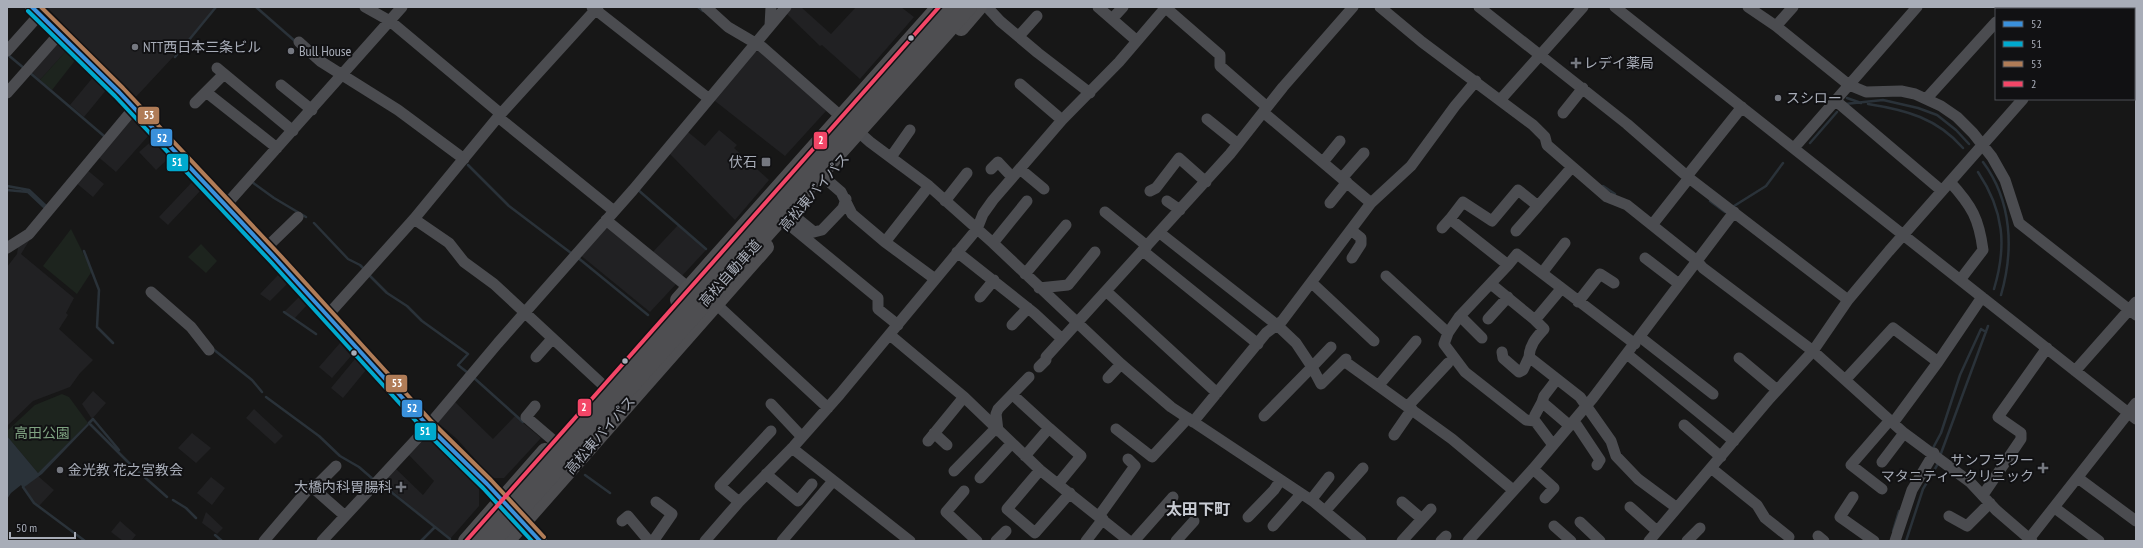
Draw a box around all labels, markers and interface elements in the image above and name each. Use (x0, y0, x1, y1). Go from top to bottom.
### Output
legend (1995, 8, 2135, 100)
text: 52 (2031, 16, 2042, 31)
unlabelled marker (906, 33, 916, 43)
text: 51 (2031, 36, 2042, 51)
place label: NTT西日本三条ビル (143, 38, 261, 56)
marker: NTT西日本三条ビル (130, 42, 140, 52)
place label: Bull House (299, 42, 352, 60)
marker: Bull House (286, 46, 296, 56)
place label: レデイ薬局 (1584, 54, 1654, 72)
text: 53 (2031, 56, 2042, 71)
marker: レデイ薬局 (1571, 58, 1581, 68)
text: 2 (2031, 76, 2036, 91)
place label: スシロー (1786, 89, 1842, 107)
marker: スシロー (1773, 93, 1783, 103)
line badge: 53 (137, 106, 160, 125)
text: 53 (144, 108, 154, 122)
line badge: 52 (150, 128, 173, 147)
text: 52 (157, 131, 167, 145)
line badge: 2 (813, 131, 828, 150)
text: 2 (818, 133, 824, 147)
street label: 高松東バイパス (775, 149, 853, 235)
line badge: 51 (166, 153, 189, 172)
place label: 伏石 (729, 153, 757, 171)
text: 51 (172, 155, 182, 169)
marker: 伏石 (760, 156, 772, 168)
street label: 高松自動車道 (695, 236, 765, 310)
unlabelled marker (349, 348, 359, 358)
unlabelled marker (620, 356, 630, 366)
line badge: 53 (385, 374, 408, 393)
text: 53 (392, 376, 402, 390)
street label: 高松東バイパス (561, 392, 639, 478)
line badge: 2 (577, 398, 592, 417)
line badge: 52 (401, 399, 423, 418)
text: 2 (581, 400, 587, 414)
text: 52 (407, 401, 417, 415)
line badge: 51 (414, 422, 437, 441)
park label: 高田公園 (14, 424, 70, 442)
text: 51 (420, 424, 430, 438)
place label: サンフラワー マタニティークリニック (1881, 451, 2034, 485)
place label: 金光教 花之宮教会 (68, 461, 183, 479)
marker: サンフラワー マタニティークリニック (2037, 462, 2049, 474)
marker: 金光教 花之宮教会 (55, 465, 65, 475)
place label: 大橋内科胃腸科 (294, 478, 392, 496)
marker: 大橋内科胃腸科 (395, 481, 407, 493)
district label: 太田下町 (1166, 499, 1230, 519)
scale bar (10, 514, 75, 540)
text: 50 m (16, 520, 37, 535)

